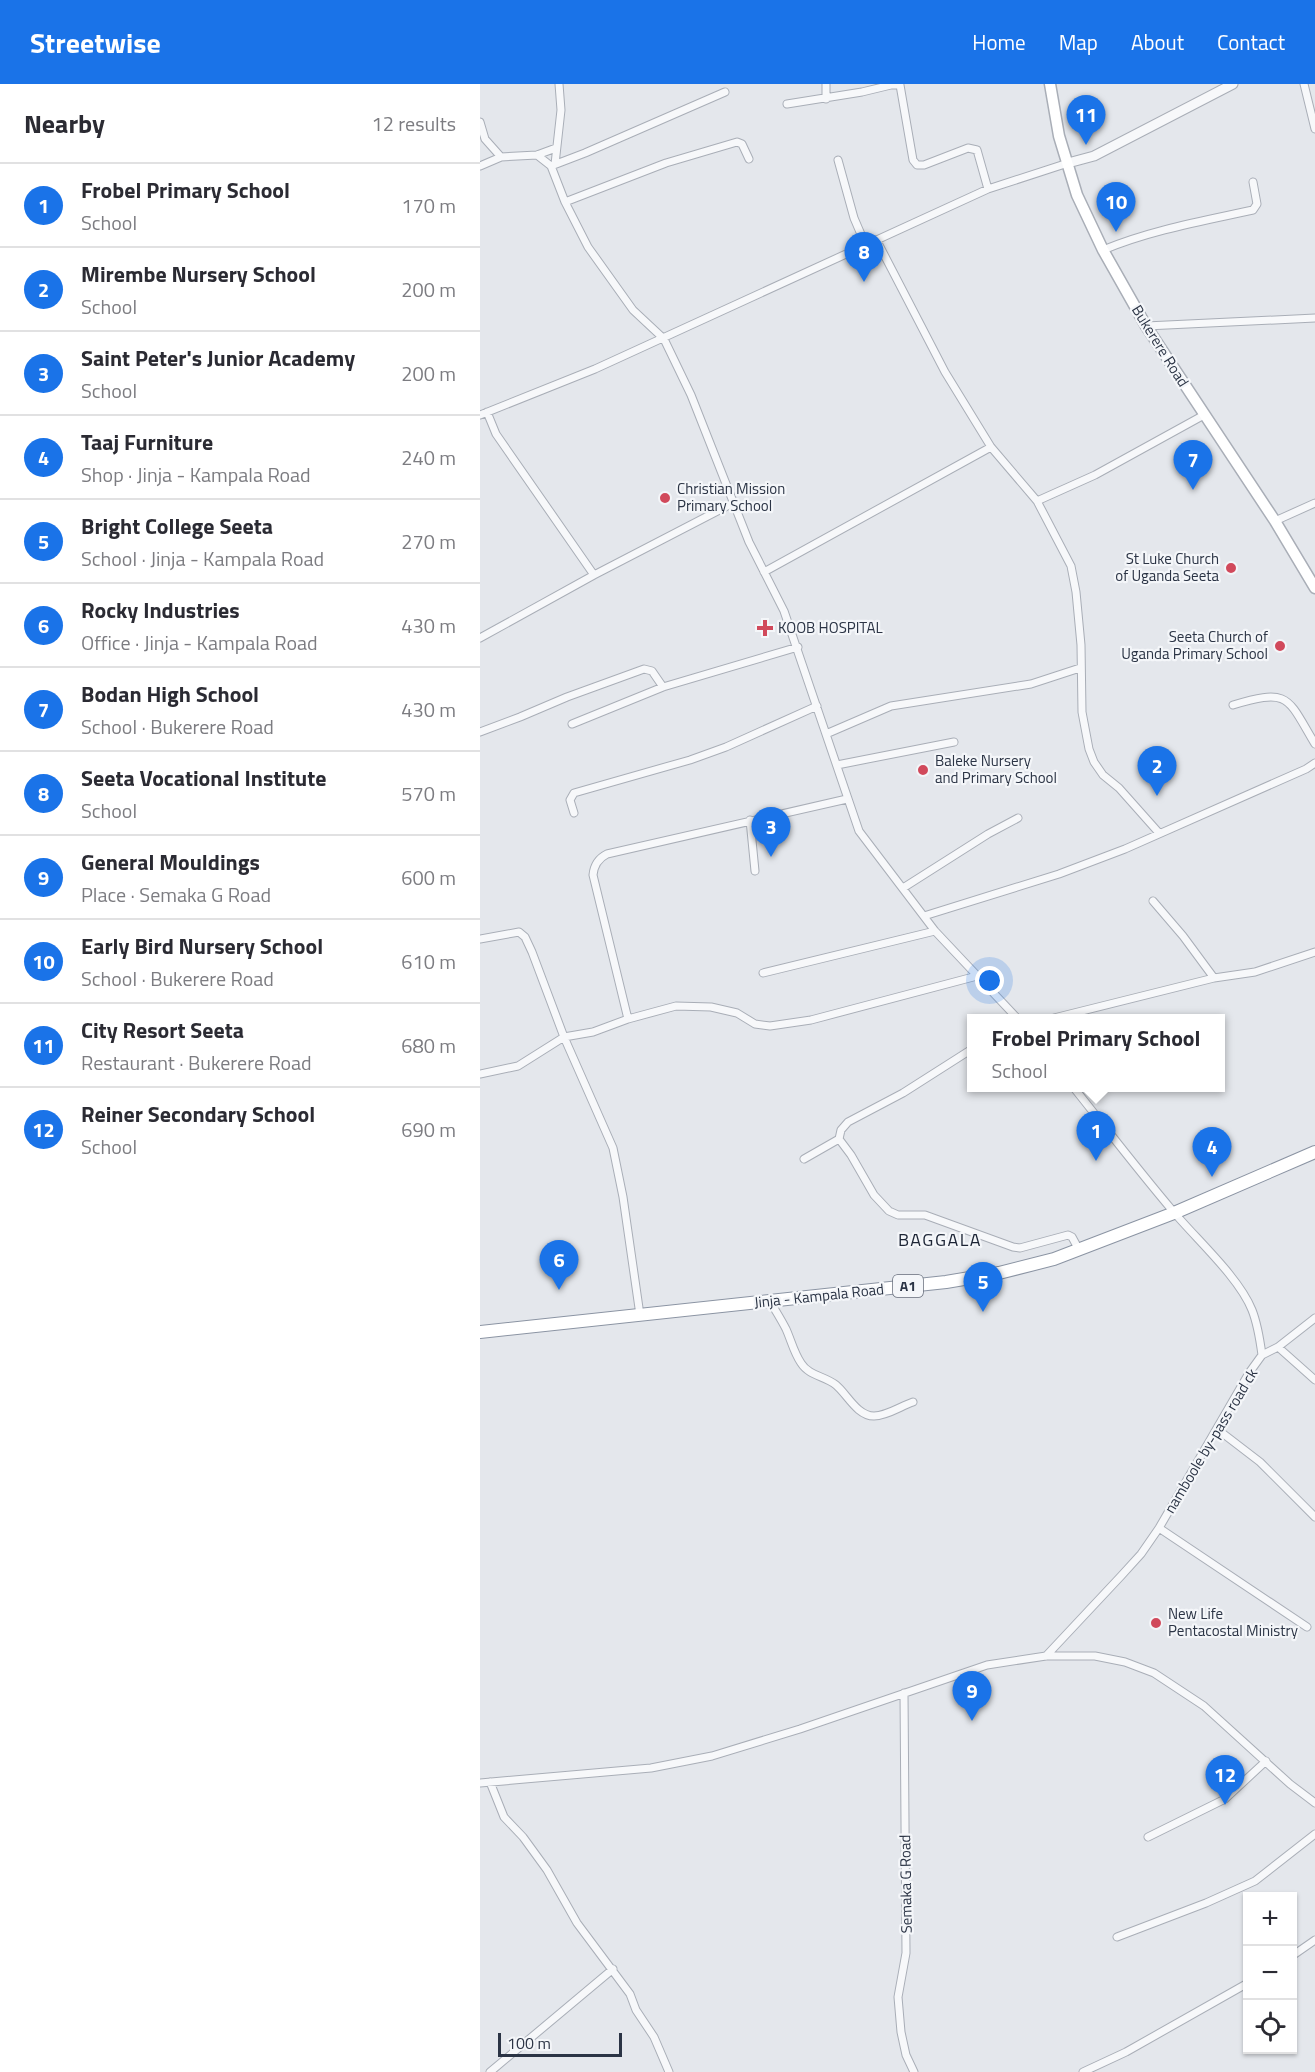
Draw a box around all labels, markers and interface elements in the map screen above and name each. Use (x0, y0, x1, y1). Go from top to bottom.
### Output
text: Streetwise (30, 21, 161, 64)
text: Home (972, 26, 1026, 58)
text: Map (1059, 26, 1098, 58)
text: About (1131, 26, 1184, 58)
text: Contact (1217, 26, 1285, 58)
pin: 11 (1066, 95, 1106, 145)
text: Nearby (24, 104, 105, 143)
text: 12 results (372, 108, 456, 139)
text: Frobel Primary School (81, 173, 290, 207)
pin: 10 (1096, 182, 1136, 232)
text: 1 (38, 190, 49, 221)
text: 170 m (401, 190, 456, 221)
text: School (81, 207, 137, 238)
pin: 8 (844, 232, 884, 282)
text: Mirembe Nursery School (81, 257, 316, 291)
text: 2 (38, 274, 49, 305)
text: 200 m (401, 274, 456, 305)
text: School (81, 291, 137, 322)
street label: Bukerere Road (1126, 300, 1195, 391)
text: Saint Peter's Junior Academy (81, 341, 355, 375)
text: 3 (38, 358, 49, 389)
text: 200 m (401, 358, 456, 389)
text: School (81, 375, 137, 406)
text: Taaj Furniture (81, 425, 213, 459)
pin: 7 (1174, 440, 1212, 490)
text: 4 (38, 442, 49, 473)
text: 240 m (401, 442, 456, 473)
text: Shop · Jinja - Kampala Road (81, 459, 311, 490)
place label: Christian Mission Primary School (677, 477, 785, 517)
marker: Christian Mission Primary School (658, 491, 672, 505)
text: Bright College Seeta (81, 509, 273, 543)
text: 5 (38, 526, 49, 557)
text: 270 m (401, 526, 456, 557)
text: School · Jinja - Kampala Road (81, 543, 324, 574)
place label: St Luke Church of Uganda Seeta (1115, 547, 1219, 587)
marker: St Luke Church of Uganda Seeta (1224, 561, 1238, 575)
text: Rocky Industries (81, 593, 240, 627)
text: 6 (38, 610, 49, 641)
text: 430 m (401, 610, 456, 641)
place label: KOOB HOSPITAL (778, 616, 883, 639)
marker: KOOB HOSPITAL (756, 619, 774, 637)
place label: Seeta Church of Uganda Primary School (1121, 625, 1268, 665)
text: Office · Jinja - Kampala Road (81, 627, 318, 658)
marker: Seeta Church of Uganda Primary School (1273, 639, 1287, 653)
text: Bodan High School (81, 677, 259, 711)
text: 7 (38, 694, 49, 725)
text: 430 m (401, 694, 456, 725)
text: School · Bukerere Road (81, 711, 274, 742)
pin: 2 (1138, 746, 1176, 796)
place label: Baleke Nursery and Primary School (935, 749, 1057, 789)
text: Seeta Vocational Institute (81, 761, 326, 795)
marker: Baleke Nursery and Primary School (916, 763, 930, 777)
text: 8 (38, 778, 49, 809)
text: 570 m (401, 778, 456, 809)
text: School (81, 795, 137, 826)
pin: 3 (752, 808, 790, 857)
text: General Mouldings (81, 845, 260, 879)
text: 9 (38, 862, 49, 893)
text: 600 m (401, 862, 456, 893)
text: Place · Semaka G Road (81, 879, 271, 910)
text: Early Bird Nursery School (81, 929, 323, 963)
text: 10 (32, 946, 55, 977)
text: 610 m (401, 946, 456, 977)
text: School · Bukerere Road (81, 963, 274, 994)
your location (975, 966, 1004, 995)
text: City Resort Seeta (81, 1013, 244, 1047)
popup (967, 1014, 1225, 1092)
text: Frobel Primary School (991, 1021, 1201, 1055)
text: 11 (32, 1030, 55, 1061)
text: 680 m (401, 1030, 456, 1061)
text: Restaurant · Bukerere Road (81, 1047, 312, 1078)
text: School (991, 1055, 1048, 1086)
text: Reiner Secondary School (81, 1097, 315, 1131)
pin: 1 (1076, 1112, 1116, 1161)
text: 12 (32, 1114, 55, 1145)
text: 690 m (401, 1114, 456, 1145)
pin: 4 (1192, 1128, 1232, 1177)
text: School (81, 1131, 137, 1162)
district label: BAGGALA (898, 1226, 982, 1253)
pin: 6 (540, 1240, 578, 1290)
pin: 5 (964, 1262, 1002, 1312)
road number: A1 (893, 1275, 923, 1297)
street label: Jinja - Kampala Road (753, 1277, 885, 1314)
street label: namboole by-pass road ck (1158, 1364, 1263, 1518)
place label: New Life Pentacostal Ministry (1168, 1602, 1298, 1642)
marker: New Life Pentacostal Ministry (1149, 1616, 1163, 1630)
pin: 9 (952, 1672, 992, 1721)
pin: 12 (1206, 1756, 1244, 1805)
street label: Semaka G Road (893, 1834, 918, 1934)
map controls (1243, 1892, 1297, 2054)
button: + (1243, 1892, 1297, 1946)
button: − (1243, 1946, 1297, 2000)
button: locate (1243, 2000, 1297, 2054)
scale bar (498, 2030, 622, 2058)
text: 100 m (507, 2031, 551, 2055)

